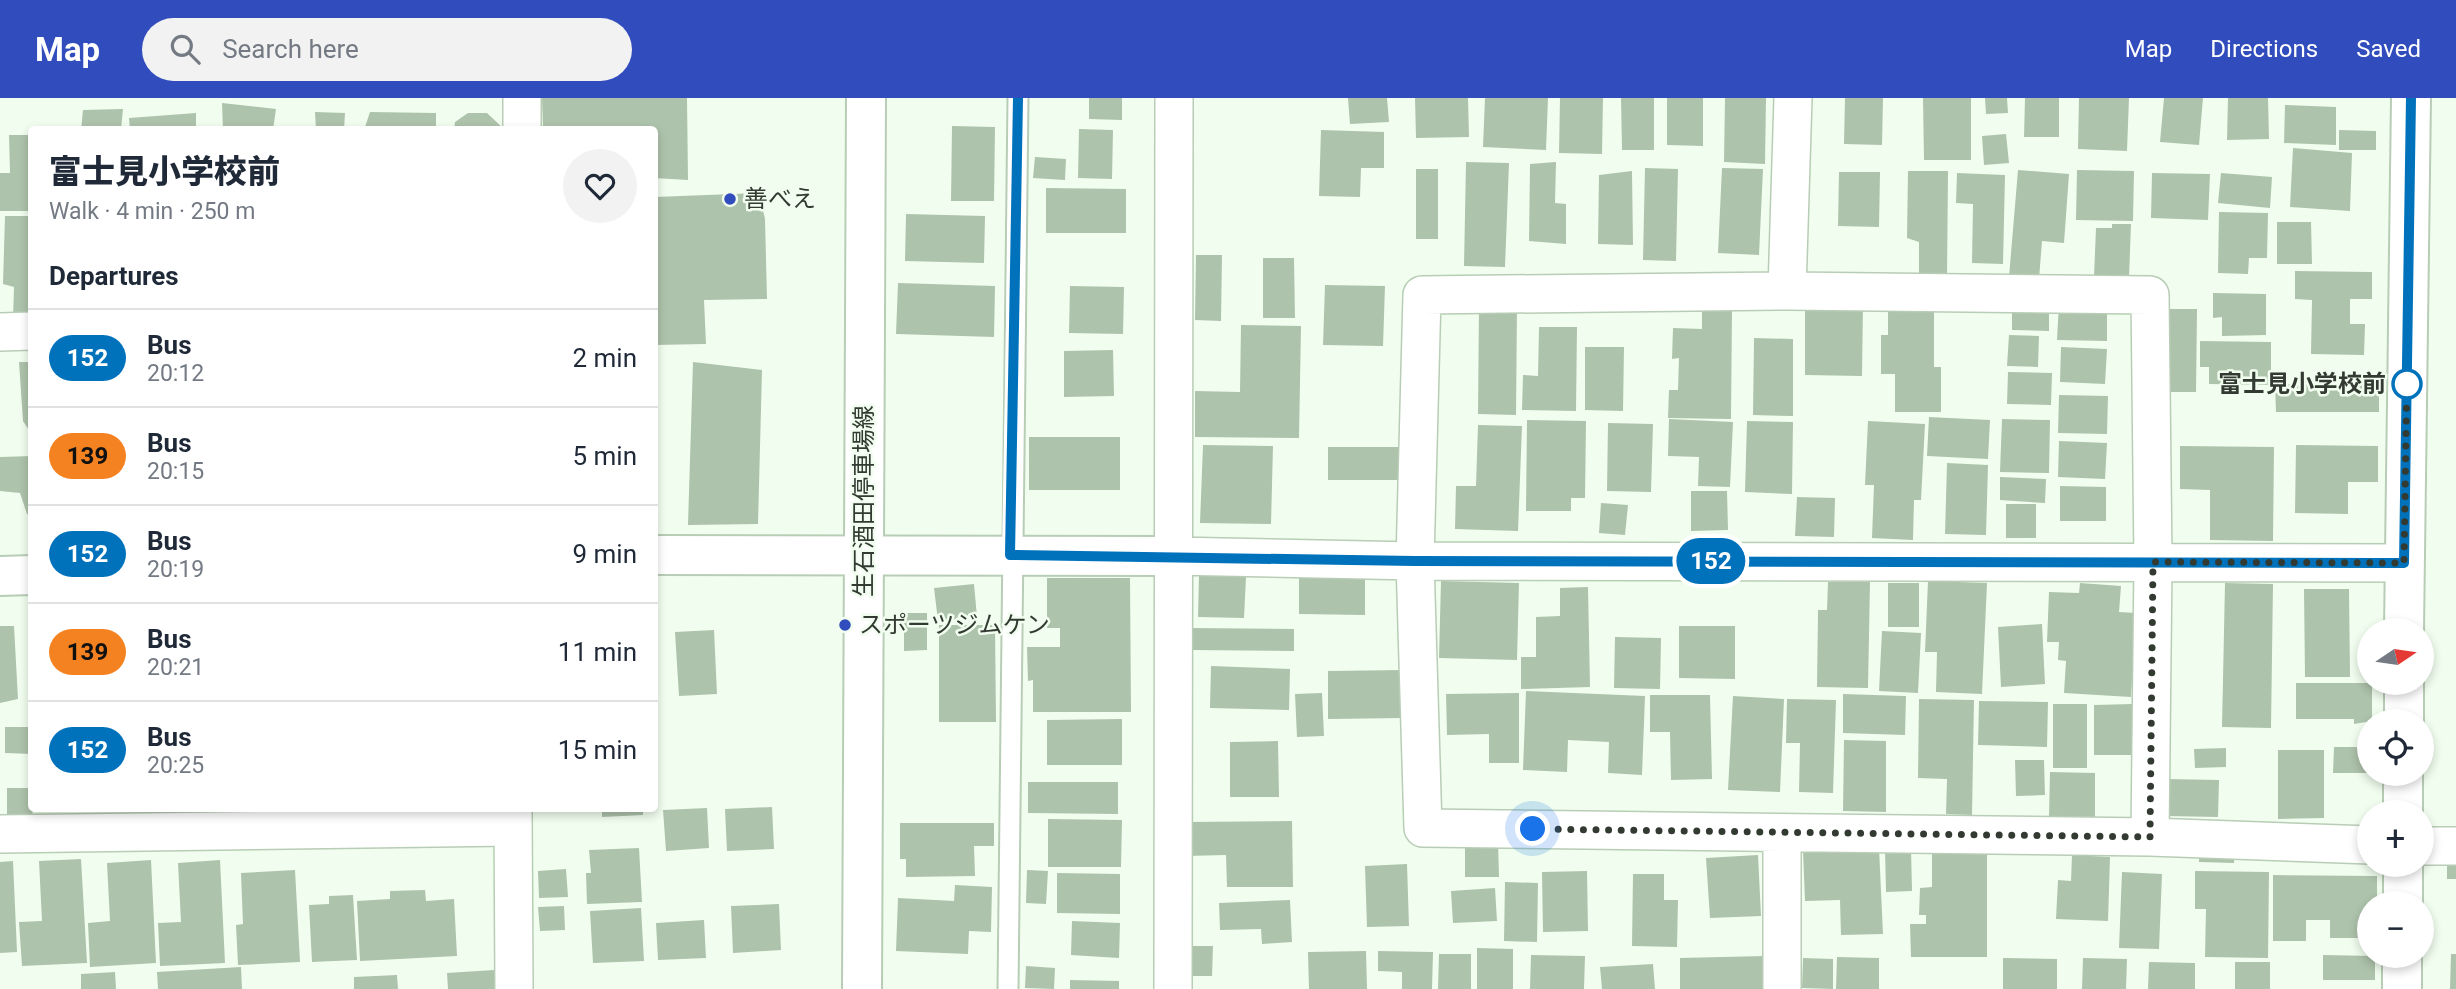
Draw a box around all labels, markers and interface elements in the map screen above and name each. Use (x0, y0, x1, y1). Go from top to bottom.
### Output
search box (142, 18, 632, 81)
text: Map (35, 30, 100, 69)
icon: search (166, 30, 204, 68)
text: Search here (222, 34, 359, 64)
text: Map (2125, 35, 2172, 63)
text: Directions (2210, 35, 2318, 63)
text: Saved (2356, 35, 2421, 63)
button: heart (563, 149, 637, 223)
text: 富士見小学校前 (49, 152, 280, 191)
place label: 善べえ (744, 185, 816, 213)
marker: 善べえ (722, 191, 738, 207)
text: Walk · 4 min · 250 m (49, 198, 255, 225)
text: Departures (49, 261, 179, 291)
text: Bus (147, 330, 192, 360)
text: 2 min (572, 343, 637, 373)
text: 152 (67, 344, 108, 372)
text: 20:12 (147, 360, 204, 387)
marker: 富士見小学校前 (2392, 369, 2422, 399)
place label: 富士見小学校前 (2218, 370, 2386, 398)
street label: 生石酒田停車場線 (850, 405, 878, 597)
text: Bus (147, 428, 192, 458)
text: 5 min (572, 441, 637, 471)
text: 139 (67, 442, 108, 470)
text: 20:15 (147, 458, 204, 485)
text: Bus (147, 526, 192, 556)
line badge: 152 (1671, 538, 1751, 584)
text: 9 min (572, 539, 637, 569)
text: 152 (67, 540, 108, 568)
text: 152 (1690, 547, 1732, 575)
text: 20:19 (147, 556, 204, 583)
place label: スポーツジムケン (859, 611, 1050, 639)
marker: スポーツジムケン (837, 617, 853, 633)
north arrow (2357, 618, 2434, 695)
map controls (2357, 618, 2434, 968)
text: Bus (147, 624, 192, 654)
text: 11 min (558, 637, 637, 667)
text: 139 (67, 638, 108, 666)
text: 20:21 (147, 654, 204, 681)
button: locate (2357, 709, 2434, 786)
text: Bus (147, 722, 192, 752)
text: 15 min (558, 735, 637, 765)
text: 152 (67, 736, 108, 764)
text: 20:25 (147, 752, 204, 779)
button: + (2357, 800, 2434, 877)
your location (1515, 811, 1550, 846)
button: − (2357, 891, 2434, 968)

